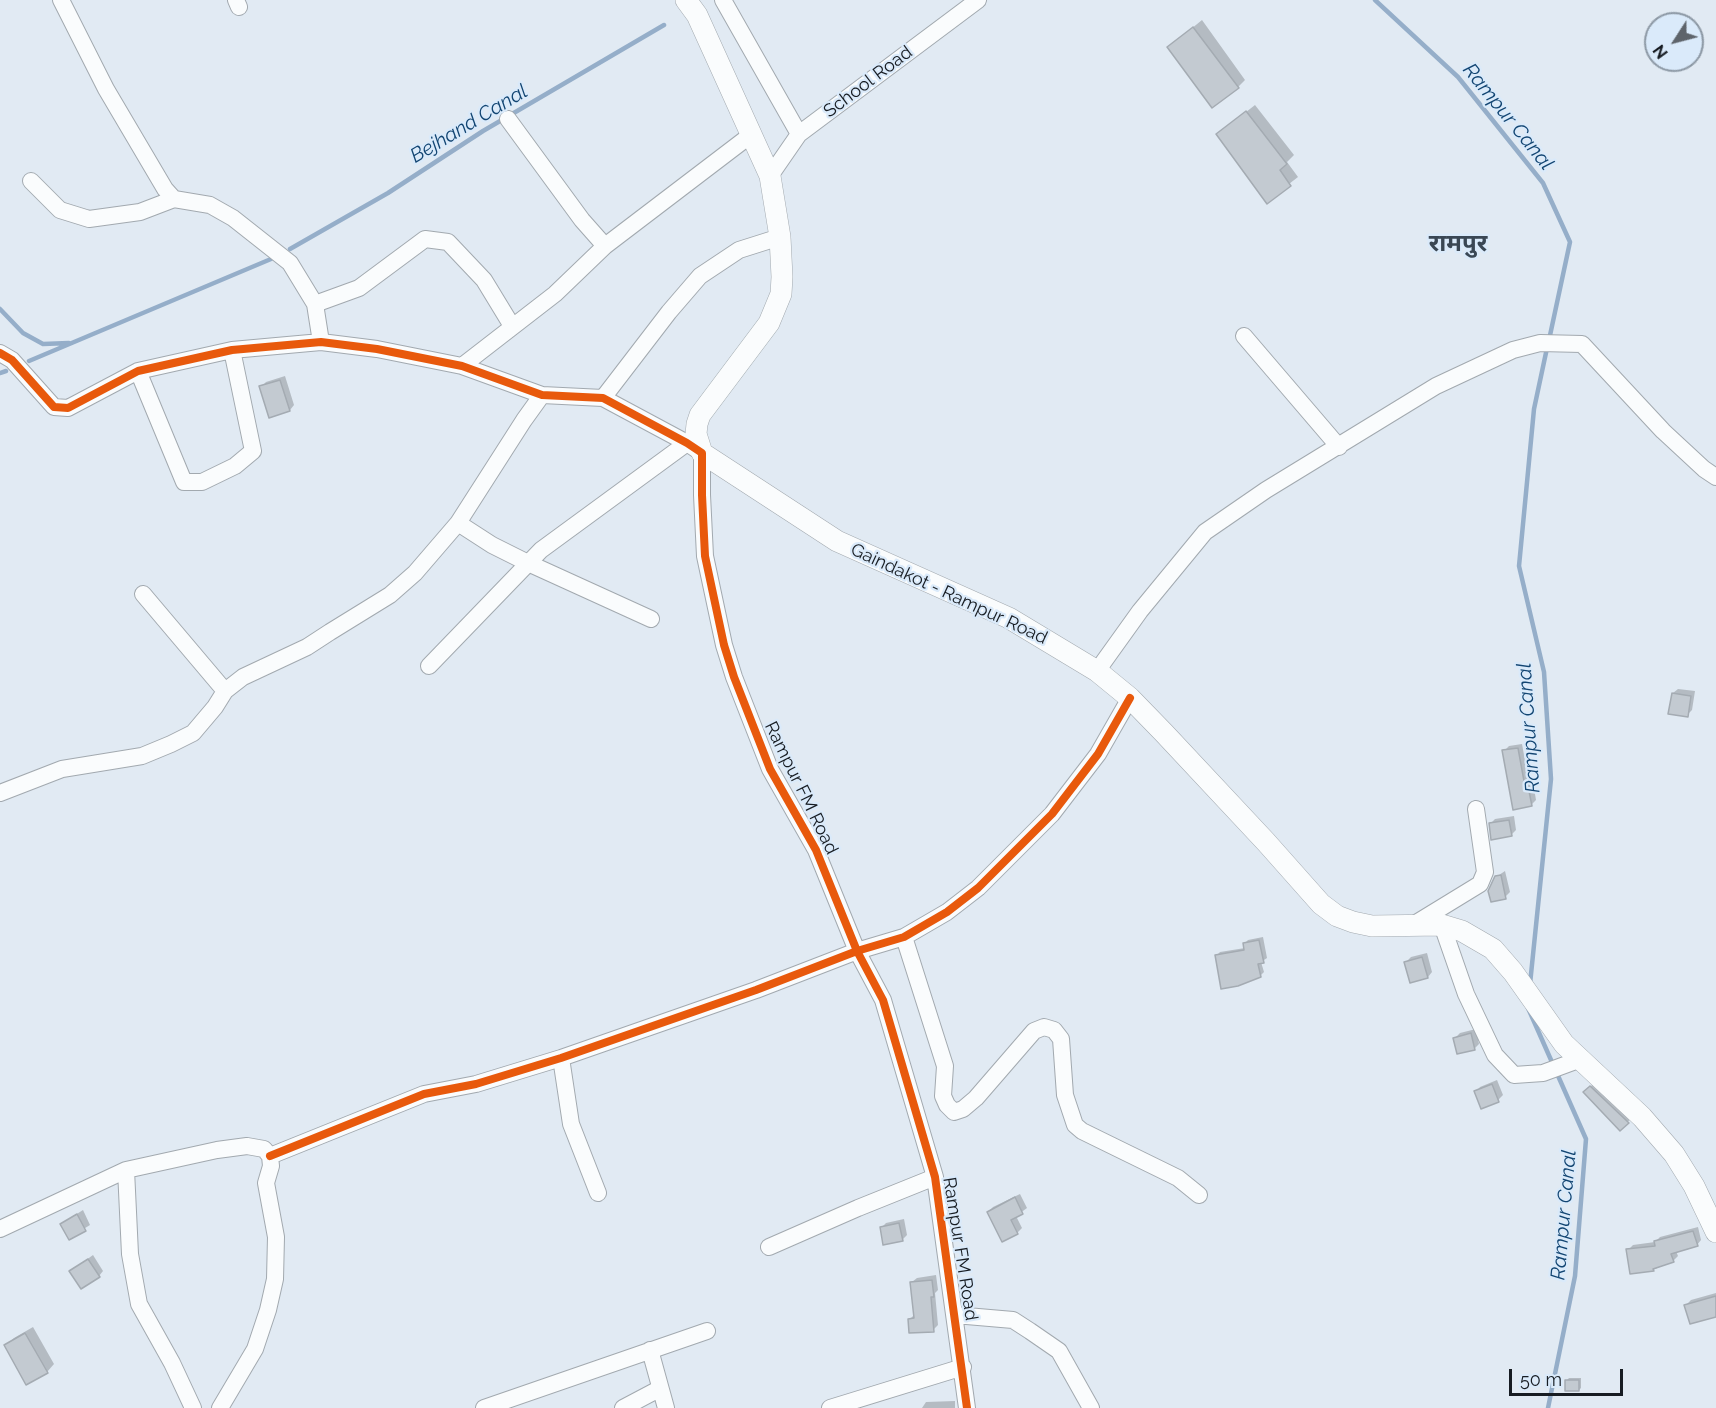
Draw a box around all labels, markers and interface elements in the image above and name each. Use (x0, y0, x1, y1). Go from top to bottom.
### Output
north arrow (1644, 12, 1704, 72)
text: N (1649, 41, 1672, 62)
street label: School Road (819, 42, 917, 122)
water label: Rampur Canal (1458, 59, 1558, 175)
water label: Bejhand Canal (406, 80, 532, 168)
district label: रामपुर (1429, 230, 1487, 258)
street label: Gaindakot - Rampur Road (847, 539, 1051, 649)
water label: Rampur Canal (1512, 662, 1546, 794)
street label: Rampur FM Road (760, 718, 842, 858)
water label: Rampur Canal (1546, 1149, 1582, 1281)
street label: Rampur FM Road (938, 1176, 982, 1322)
scale bar (1512, 1357, 1626, 1395)
text: 50 m (1520, 1369, 1562, 1390)

